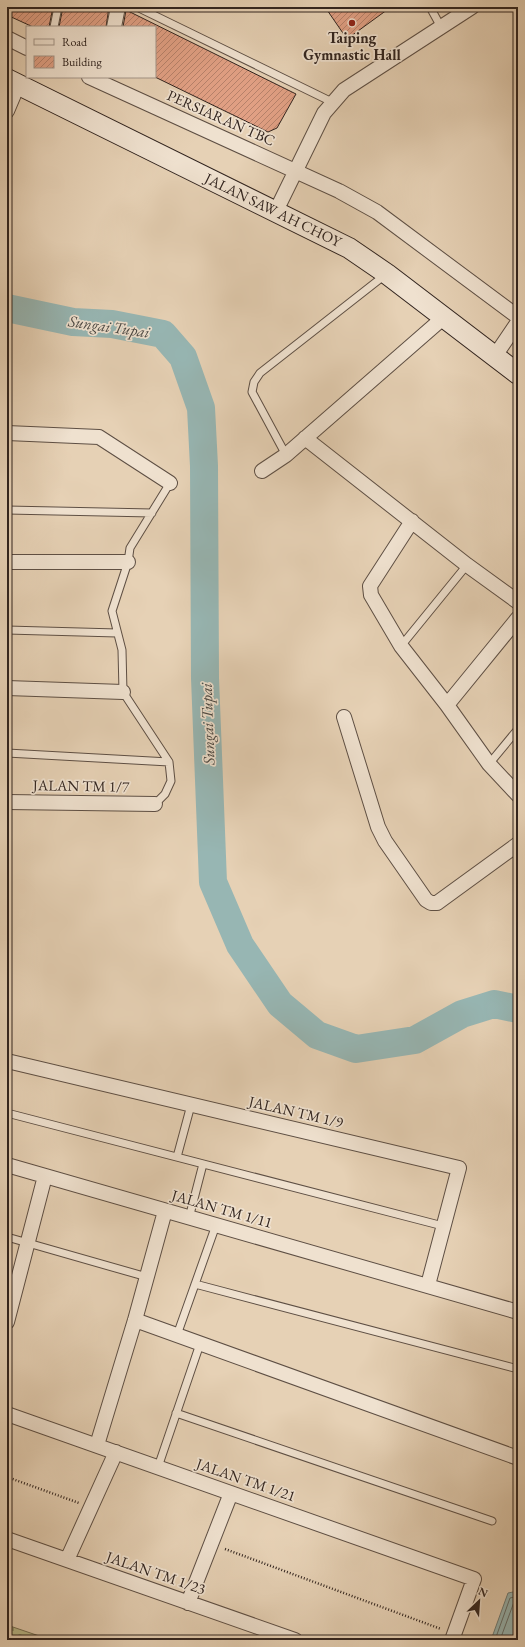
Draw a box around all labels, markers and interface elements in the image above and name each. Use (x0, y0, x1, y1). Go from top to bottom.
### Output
marker: Taiping Gymnastic Hall (347, 18, 357, 28)
legend (26, 26, 156, 78)
place label: Taiping Gymnastic Hall (303, 28, 401, 64)
text: Road (62, 34, 88, 50)
text: Building (62, 54, 103, 70)
street label: PERSIARAN TBC (164, 85, 278, 150)
street label: JALAN SAW AH CHOY (200, 167, 346, 251)
water label: Sungai Tupai (66, 310, 152, 343)
water label: Sungai Tupai (196, 681, 219, 766)
street label: JALAN TM 1/7 (31, 775, 130, 796)
street label: JALAN TM 1/9 (245, 1091, 345, 1132)
street label: JALAN TM 1/11 (168, 1185, 275, 1232)
street label: JALAN TM 1/21 (192, 1453, 298, 1505)
street label: JALAN TM 1/23 (102, 1546, 208, 1598)
north arrow (459, 1581, 499, 1621)
text: N (476, 1584, 490, 1600)

